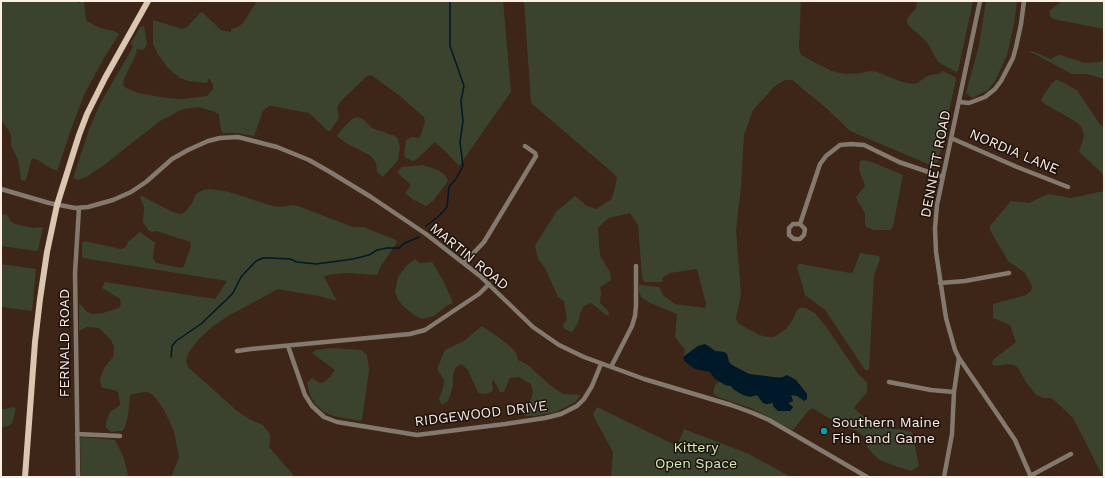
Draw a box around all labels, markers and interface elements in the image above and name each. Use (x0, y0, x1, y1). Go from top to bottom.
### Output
street label: DENNETT ROAD (917, 109, 955, 219)
street label: NORDIA LANE (967, 126, 1061, 178)
street label: MARTIN ROAD (426, 220, 512, 294)
street label: FERNALD ROAD (57, 289, 73, 397)
street label: RIDGEWOOD DRIVE (414, 398, 548, 430)
place label: Southern Maine Fish and Game (832, 415, 940, 448)
marker: Southern Maine Fish and Game (819, 426, 829, 436)
park label: Kittery Open Space (655, 440, 737, 472)

